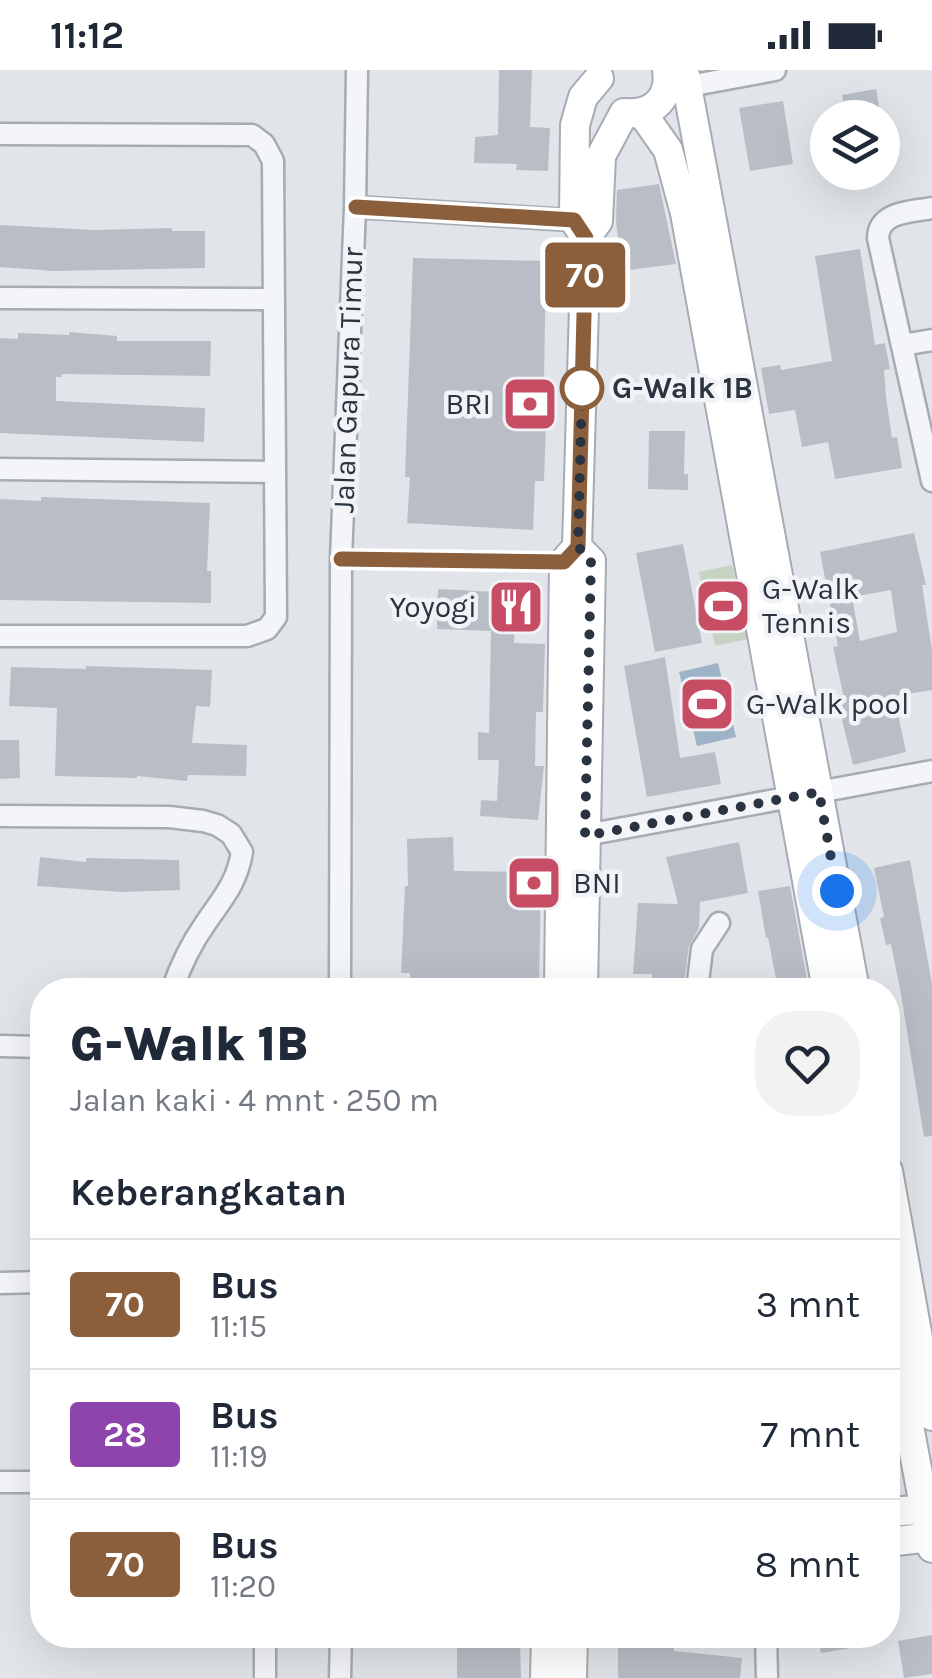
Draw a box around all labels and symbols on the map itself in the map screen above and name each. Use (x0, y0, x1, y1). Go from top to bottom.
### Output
line badge: 70 (540, 242, 630, 308)
street label: Jalan Gapura Timur (325, 246, 371, 513)
marker: G-Walk 1B (561, 367, 603, 409)
place label: G-Walk 1B (612, 370, 753, 406)
bank icon: BRI (500, 374, 560, 434)
place label: BRI (446, 386, 491, 422)
place label: G-Walk Tennis (762, 571, 859, 641)
sports icon: G-Walk Tennis (693, 576, 753, 636)
restaurant icon: Yoyogi (486, 577, 546, 637)
place label: Yoyogi (390, 589, 477, 625)
sports icon: G-Walk pool (677, 674, 737, 734)
place label: G-Walk pool (746, 686, 909, 722)
bank icon: BNI (504, 853, 564, 913)
place label: BNI (573, 865, 621, 901)
your location (812, 866, 862, 916)

